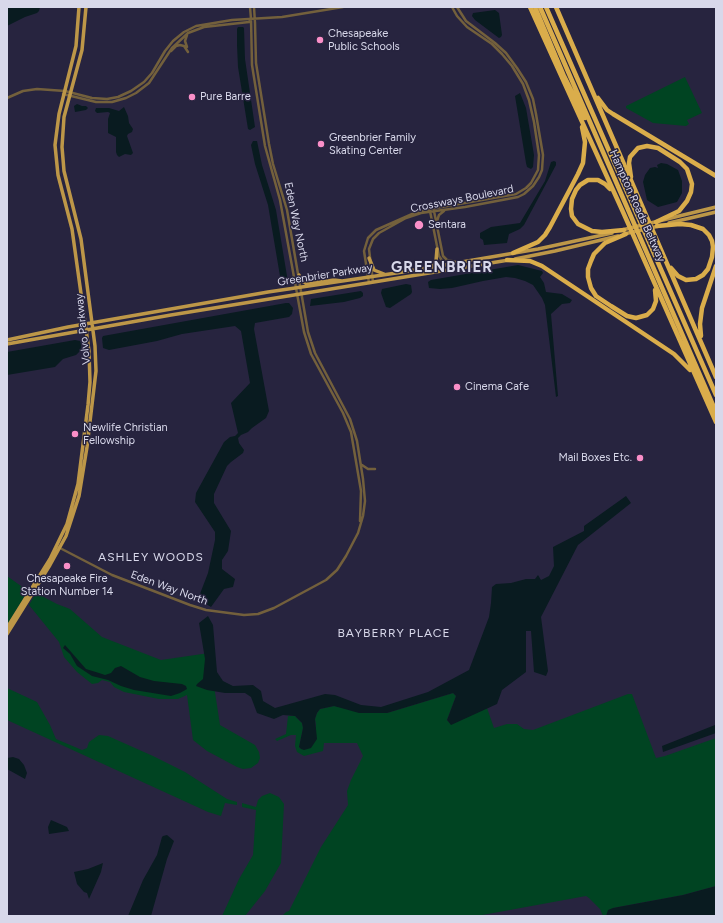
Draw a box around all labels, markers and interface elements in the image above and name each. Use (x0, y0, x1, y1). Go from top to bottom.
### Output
place label: Chesapeake Public Schools (328, 27, 400, 53)
marker: Chesapeake Public Schools (315, 35, 325, 45)
place label: Pure Barre (200, 90, 251, 104)
marker: Pure Barre (187, 92, 197, 102)
place label: Greenbrier Family Skating Center (329, 131, 416, 157)
marker: Greenbrier Family Skating Center (316, 139, 326, 149)
street label: Hampton Roads Beltway (606, 148, 668, 264)
street label: Eden Way North (281, 181, 311, 263)
street label: Crossways Boulevard (409, 183, 515, 215)
place label: Sentara (428, 218, 466, 232)
marker: Sentara (413, 219, 425, 231)
district label: GREENBRIER (391, 259, 493, 277)
street label: Greenbrier Parkway (277, 261, 373, 289)
street label: Volvo Parkway (73, 293, 93, 365)
place label: Cinema Cafe (465, 380, 529, 394)
marker: Cinema Cafe (452, 382, 462, 392)
place label: Newlife Christian Fellowship (83, 421, 168, 447)
marker: Newlife Christian Fellowship (70, 429, 80, 439)
place label: Mail Boxes Etc. (558, 451, 632, 465)
marker: Mail Boxes Etc. (635, 453, 645, 463)
district label: ASHLEY WOODS (98, 550, 204, 564)
marker: Chesapeake Fire Station Number 14 (62, 561, 72, 571)
street label: Eden Way North (129, 568, 209, 608)
place label: Chesapeake Fire Station Number 14 (21, 572, 113, 598)
district label: BAYBERRY PLACE (337, 626, 451, 640)

